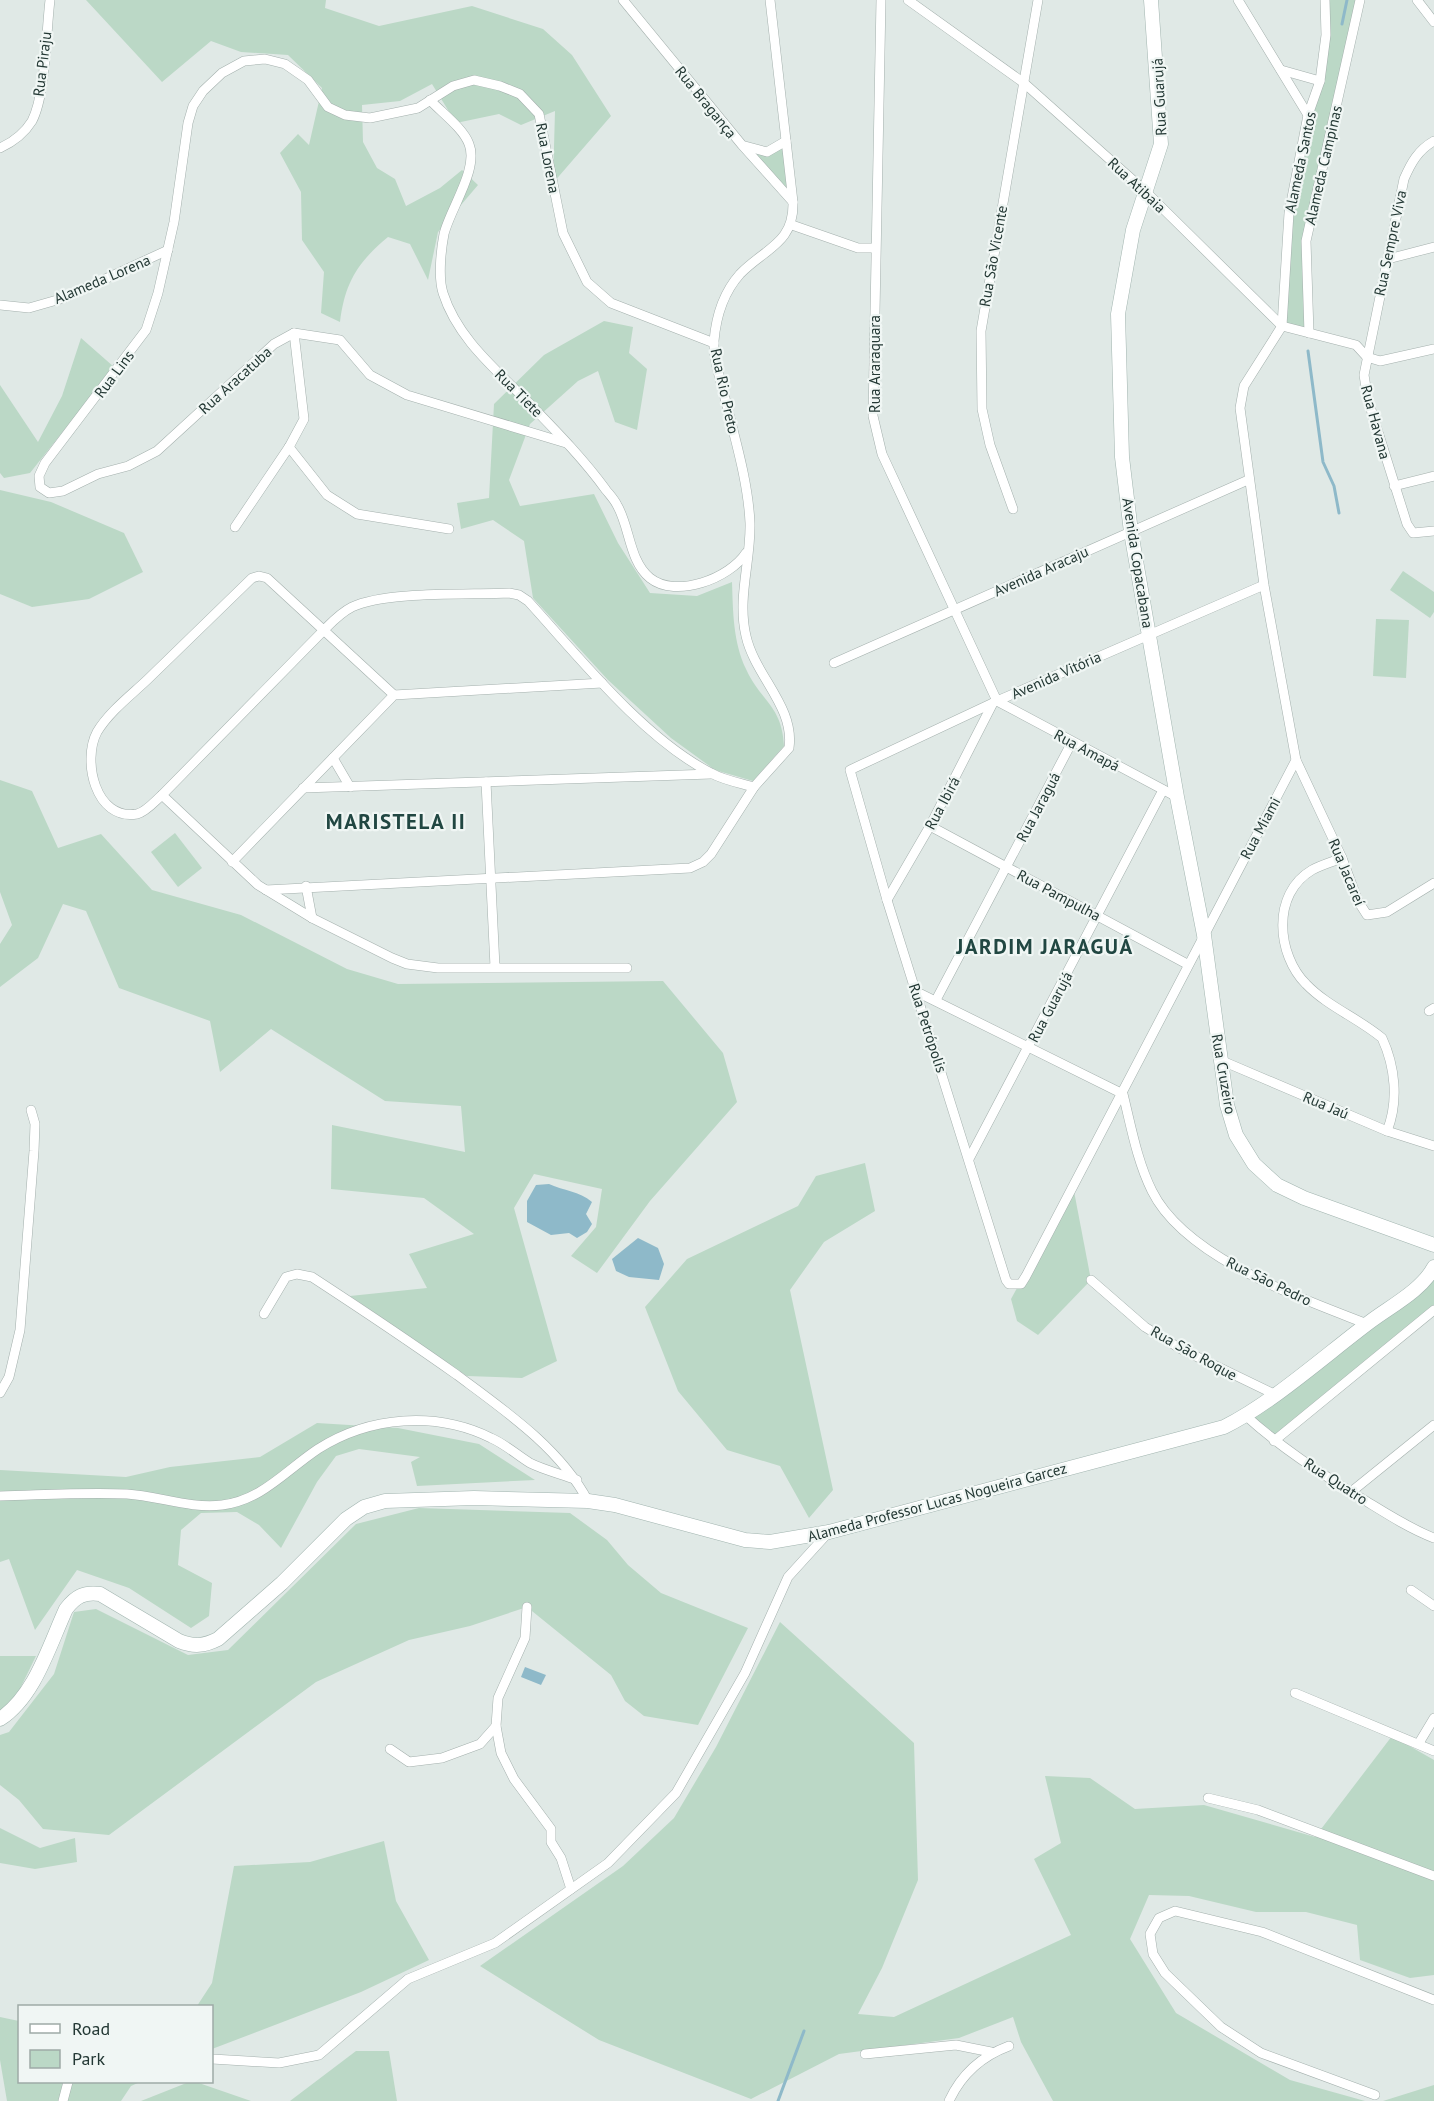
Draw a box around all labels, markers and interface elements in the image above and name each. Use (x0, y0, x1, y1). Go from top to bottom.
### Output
street label: Rua Piraju (29, 30, 55, 98)
street label: Rua Guarujá (1147, 58, 1171, 136)
street label: Rua Bragança (671, 62, 741, 142)
street label: Alameda Campinas (1300, 103, 1346, 227)
street label: Alameda Santos (1280, 110, 1320, 214)
street label: Rua Lorena (532, 121, 564, 195)
street label: Rua Atibaia (1104, 153, 1170, 217)
street label: Rua Sempre Viva (1370, 188, 1410, 298)
street label: Rua São Vicente (975, 204, 1011, 308)
street label: Alameda Lorena (51, 250, 153, 308)
street label: Rua Araraquara (865, 315, 884, 413)
street label: Rua Aracatuba (194, 342, 276, 418)
street label: Rua Lins (90, 346, 138, 402)
street label: Rua Rio Preto (707, 347, 743, 435)
street label: Rua Tiete (491, 365, 547, 421)
street label: Rua Havana (1357, 383, 1395, 461)
street label: Avenida Copacabana (1118, 496, 1158, 630)
street label: Avenida Aracaju (991, 542, 1091, 600)
street label: Avenida Vitória (1008, 647, 1104, 703)
street label: Rua Amapá (1051, 725, 1123, 775)
street label: Rua Jaraguá (1012, 769, 1064, 845)
street label: Rua Ibirá (920, 773, 964, 833)
street label: Rua Miami (1236, 794, 1284, 862)
district label: MARISTELA II (326, 808, 466, 835)
street label: Rua Jacareí (1324, 836, 1370, 908)
street label: Rua Pampulha (1014, 865, 1104, 925)
district label: JARDIM JARAGUÁ (955, 933, 1134, 960)
street label: Rua Guarujá (1023, 968, 1077, 1046)
street label: Rua Petrópolis (905, 981, 951, 1075)
street label: Rua Cruzeiro (1208, 1032, 1240, 1116)
street label: Rua Jaú (1300, 1087, 1352, 1123)
street label: Rua São Pedro (1223, 1252, 1315, 1310)
street label: Rua São Roque (1148, 1321, 1240, 1385)
street label: Rua Quatro (1300, 1453, 1372, 1509)
street label: Alameda Professor Lucas Nogueira Garcez (805, 1458, 1069, 1546)
legend (18, 2005, 213, 2083)
text: Road (72, 2017, 110, 2040)
text: Park (72, 2047, 105, 2070)

